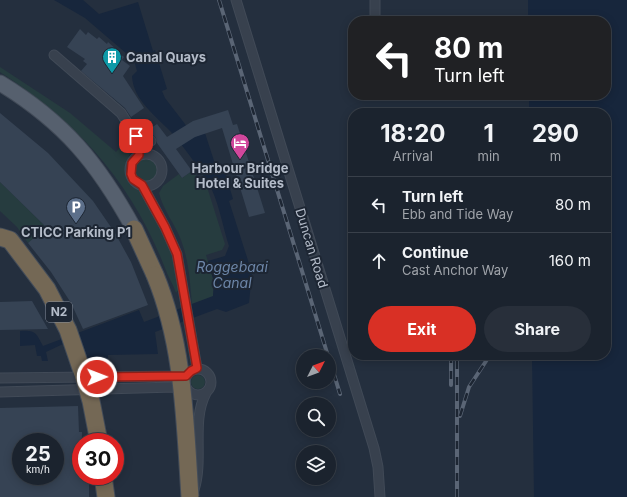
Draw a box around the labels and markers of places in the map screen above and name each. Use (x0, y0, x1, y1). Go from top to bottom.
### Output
building icon: Canal Quays (101, 46, 123, 74)
place label: Canal Quays (126, 49, 206, 65)
pin (119, 119, 153, 153)
hotel icon: Harbour Bridge Hotel & Suites (229, 132, 251, 160)
place label: Harbour Bridge Hotel & Suites (191, 160, 289, 191)
parking icon: CTICC Parking P1 (65, 196, 87, 224)
place label: CTICC Parking P1 (21, 224, 131, 240)

